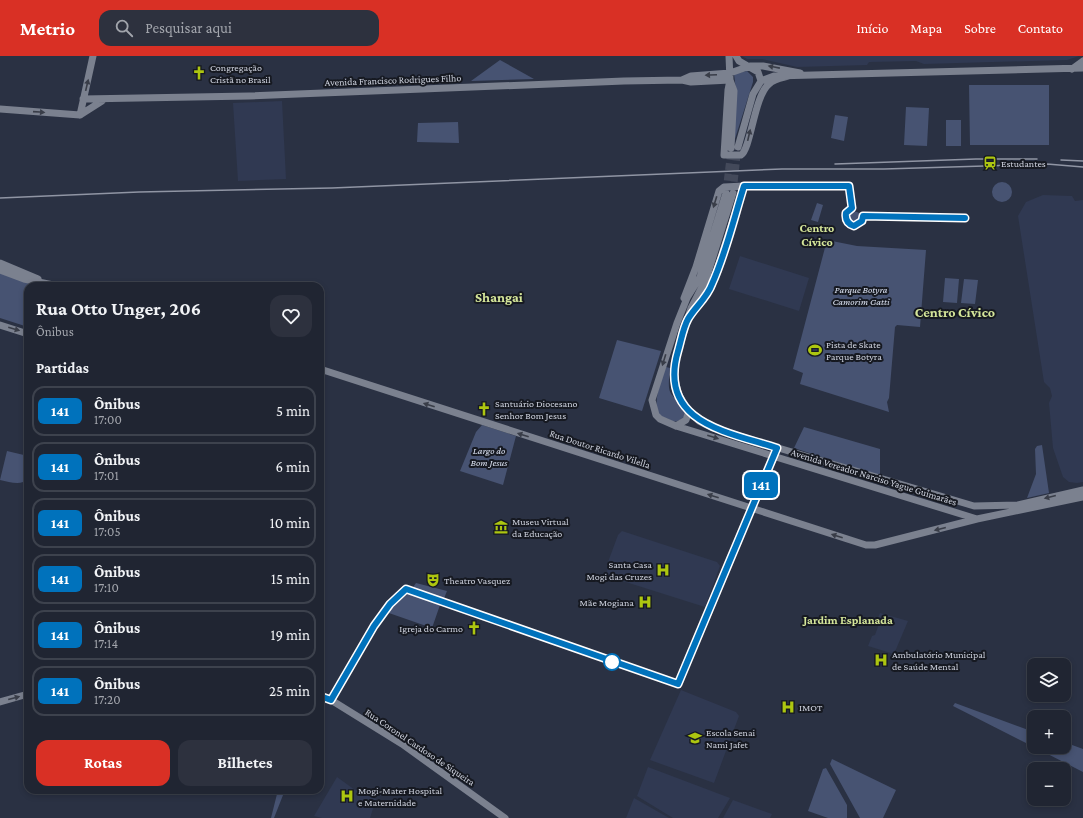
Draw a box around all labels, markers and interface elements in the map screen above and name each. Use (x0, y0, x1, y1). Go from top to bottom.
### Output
search box (99, 10, 379, 46)
icon: search (113, 17, 135, 39)
text: Metrio (20, 18, 75, 39)
text: Pesquisar aqui (145, 20, 232, 36)
text: Início (857, 20, 888, 36)
text: Mapa (910, 20, 942, 36)
text: Sobre (964, 20, 996, 36)
text: Contato (1018, 20, 1063, 36)
place label: Congregação Cristã no Brasil (210, 62, 271, 85)
one-way arrow (768, 64, 780, 70)
church icon: Congregação Cristã no Brasil (191, 65, 207, 81)
one-way arrow (705, 71, 717, 78)
street label: Avenida Francisco Rodrigues Filho (325, 72, 461, 88)
one-way arrow (84, 79, 90, 91)
one-way arrow (33, 109, 45, 116)
one-way arrow (746, 129, 752, 141)
station icon: Estudantes (982, 155, 998, 171)
place label: Estudantes (1001, 158, 1046, 169)
one-way arrow (712, 197, 718, 209)
district label: Centro Cívico (800, 221, 834, 249)
park label: Parque Botyra Camorim Gatti (832, 284, 890, 307)
district label: Shangai (475, 289, 523, 305)
button: heart (270, 295, 312, 337)
text: Rua Otto Unger, 206 (36, 298, 201, 319)
district label: Centro Cívico (915, 304, 995, 320)
text: Ônibus (36, 324, 74, 339)
one-way arrow (8, 326, 20, 332)
place label: Pista de Skate Parque Botyra (826, 339, 882, 362)
sports icon: Pista de Skate Parque Botyra (807, 342, 823, 358)
one-way arrow (661, 355, 667, 367)
text: Partidas (36, 360, 89, 376)
text: Ônibus (94, 396, 140, 412)
place label: Santuário Diocesano Senhor Bom Jesus (495, 398, 578, 421)
church icon: Santuário Diocesano Senhor Bom Jesus (476, 401, 492, 417)
one-way arrow (423, 402, 435, 408)
text: 141 (51, 403, 69, 419)
text: 5 min (276, 403, 310, 419)
text: 17:00 (94, 412, 122, 427)
street label: Rua Doutor Ricardo Vilella (548, 428, 652, 471)
one-way arrow (517, 432, 529, 438)
one-way arrow (707, 434, 719, 440)
park label: Largo do Bom Jesus (471, 445, 508, 468)
street label: Avenida Vereador Narciso Yague Guimarães (790, 446, 958, 508)
text: Ônibus (94, 452, 140, 468)
text: 141 (51, 459, 69, 475)
text: 6 min (276, 459, 310, 475)
text: 17:01 (94, 468, 119, 483)
line badge: 141 (738, 472, 784, 498)
text: 141 (752, 477, 770, 493)
one-way arrow (707, 493, 719, 499)
one-way arrow (1044, 494, 1056, 500)
text: Ônibus (94, 508, 140, 524)
text: 141 (51, 515, 69, 531)
text: 10 min (270, 515, 310, 531)
place label: Museu Virtual da Educação (512, 516, 569, 539)
museum icon: Museu Virtual da Educação (493, 519, 509, 535)
text: 17:05 (94, 524, 121, 539)
one-way arrow (933, 526, 945, 532)
one-way arrow (831, 533, 843, 539)
place label: Santa Casa Mogi das Cruzes (586, 559, 652, 582)
hospital icon: Santa Casa Mogi das Cruzes (655, 562, 671, 578)
text: Ônibus (94, 564, 140, 580)
text: 141 (51, 571, 69, 587)
text: 15 min (271, 571, 310, 587)
theatre icon: Theatro Vasquez (425, 572, 441, 588)
place label: Theatro Vasquez (444, 575, 510, 586)
text: 17:10 (94, 580, 119, 595)
hospital icon: Mãe Mogiana (637, 594, 653, 610)
place label: Mãe Mogiana (579, 597, 634, 608)
district label: Jardim Esplanada (801, 613, 893, 627)
text: Ônibus (94, 620, 140, 636)
church icon: Igreja do Carmo (466, 620, 482, 636)
place label: Igreja do Carmo (399, 623, 463, 635)
text: 141 (51, 627, 69, 643)
text: 19 min (271, 627, 310, 643)
text: 17:14 (94, 636, 118, 651)
place label: Ambulatório Municipal de Saúde Mental (892, 649, 986, 672)
hospital icon: Ambulatório Municipal de Saúde Mental (873, 652, 889, 668)
unlabelled marker (603, 653, 621, 671)
map controls (1027, 658, 1071, 806)
button: layers (1027, 658, 1071, 702)
text: Ônibus (94, 676, 140, 692)
text: 141 (51, 683, 69, 699)
text: 25 min (269, 683, 310, 699)
text: 17:20 (94, 692, 121, 707)
one-way arrow (8, 695, 20, 701)
hospital icon: IMOT (780, 699, 796, 715)
place label: IMOT (799, 702, 823, 713)
street label: Rua Coronel Cardoso de Siqueira (363, 706, 477, 788)
button: + (1027, 710, 1071, 754)
place label: Escola Senai Nami Jafet (706, 727, 756, 750)
school or university icon: Escola Senai Nami Jafet (687, 730, 703, 746)
button: Rotas (36, 740, 170, 786)
button: Bilhetes (178, 740, 312, 786)
button: − (1027, 762, 1071, 806)
place label: Mogi-Mater Hospital e Maternidade (358, 785, 443, 808)
hospital icon: Mogi-Mater Hospital e Maternidade (339, 788, 355, 804)

